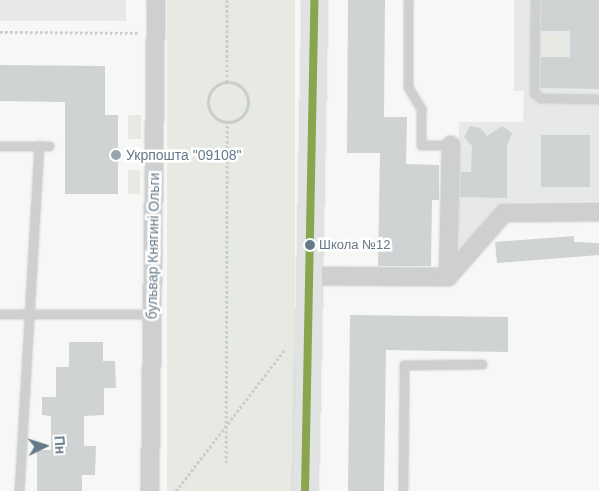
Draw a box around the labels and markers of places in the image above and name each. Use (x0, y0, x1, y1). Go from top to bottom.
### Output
place label: Укрпошта "09108" (126, 147, 242, 163)
marker: Укрпошта "09108" (110, 149, 122, 161)
place label: Школа №12 (319, 237, 391, 253)
marker: Школа №12 (305, 240, 315, 250)

